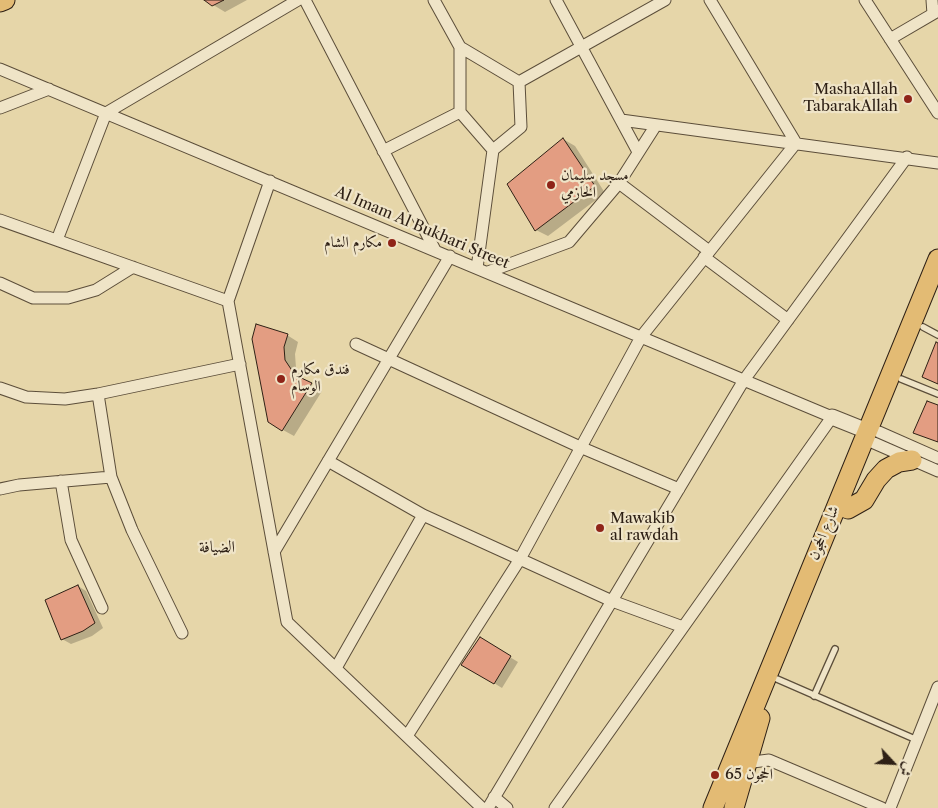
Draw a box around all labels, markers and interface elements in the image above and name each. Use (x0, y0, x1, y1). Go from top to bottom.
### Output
place label: MashaAllah TabarakAllah (803, 81, 898, 116)
marker: MashaAllah TabarakAllah (902, 93, 914, 105)
place label: مسجد سليمان الحازمي (561, 167, 629, 202)
marker: مسجد سليمان الحازمي (545, 179, 557, 191)
street label: Al Imam Al Bukhari Street (332, 183, 512, 273)
place label: مكارم الشام (324, 234, 382, 252)
marker: مكارم الشام (386, 237, 398, 249)
place label: فندق مكارم الوسام (291, 361, 350, 396)
marker: فندق مكارم الوسام (275, 373, 287, 385)
street label: شارع الحجون (805, 503, 843, 563)
place label: Mawakib al rawdah (610, 510, 679, 545)
marker: Mawakib al rawdah (594, 522, 606, 534)
district label: الضيافة (199, 537, 235, 557)
north arrow (868, 738, 918, 788)
text: ش (896, 759, 918, 779)
place label: الحجون 65 (725, 766, 773, 784)
marker: الحجون 65 (709, 769, 721, 781)

